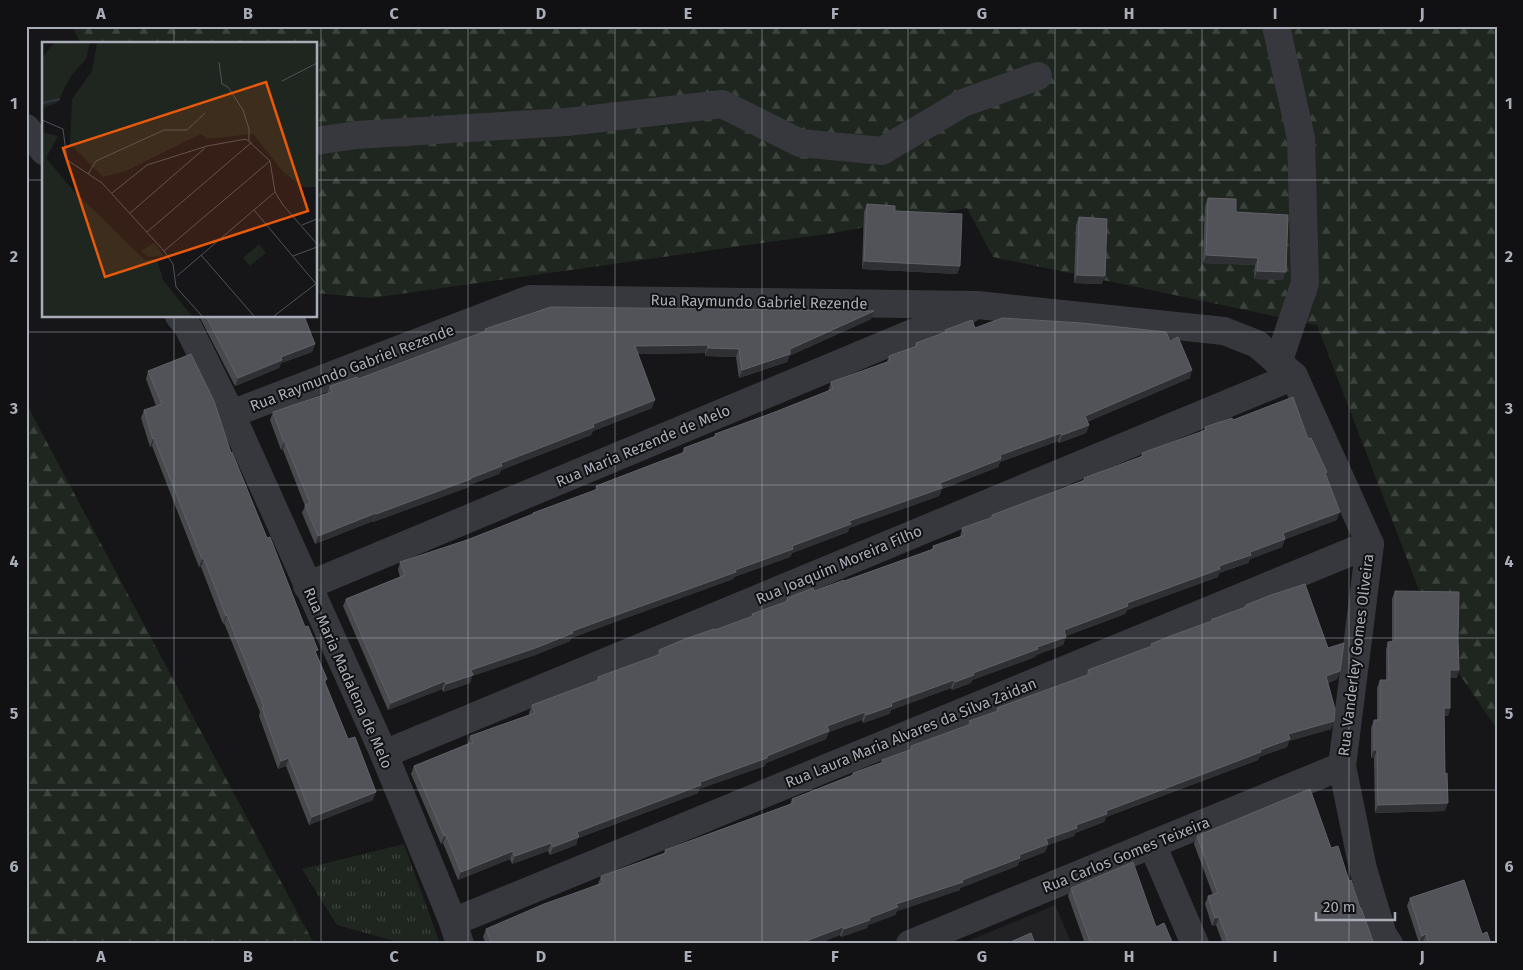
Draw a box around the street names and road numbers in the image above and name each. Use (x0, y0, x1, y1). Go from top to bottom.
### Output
street label: Rua Raymundo Gabriel Rezende (650, 291, 868, 313)
street label: Rua Raymundo Gabriel Rezende (248, 321, 456, 415)
street label: Rua Maria Rezende de Melo (553, 401, 733, 491)
street label: Rua Joaquim Moreira Filho (753, 522, 925, 608)
street label: Rua Vanderley Gomes Oliveira (1335, 553, 1377, 757)
street label: Rua Maria Madalena de Melo (300, 585, 396, 771)
street label: Rua Laura Maria Alvares da Silva Zaidan (783, 674, 1039, 792)
street label: Rua Carlos Gomes Teixeira (1040, 813, 1212, 897)

